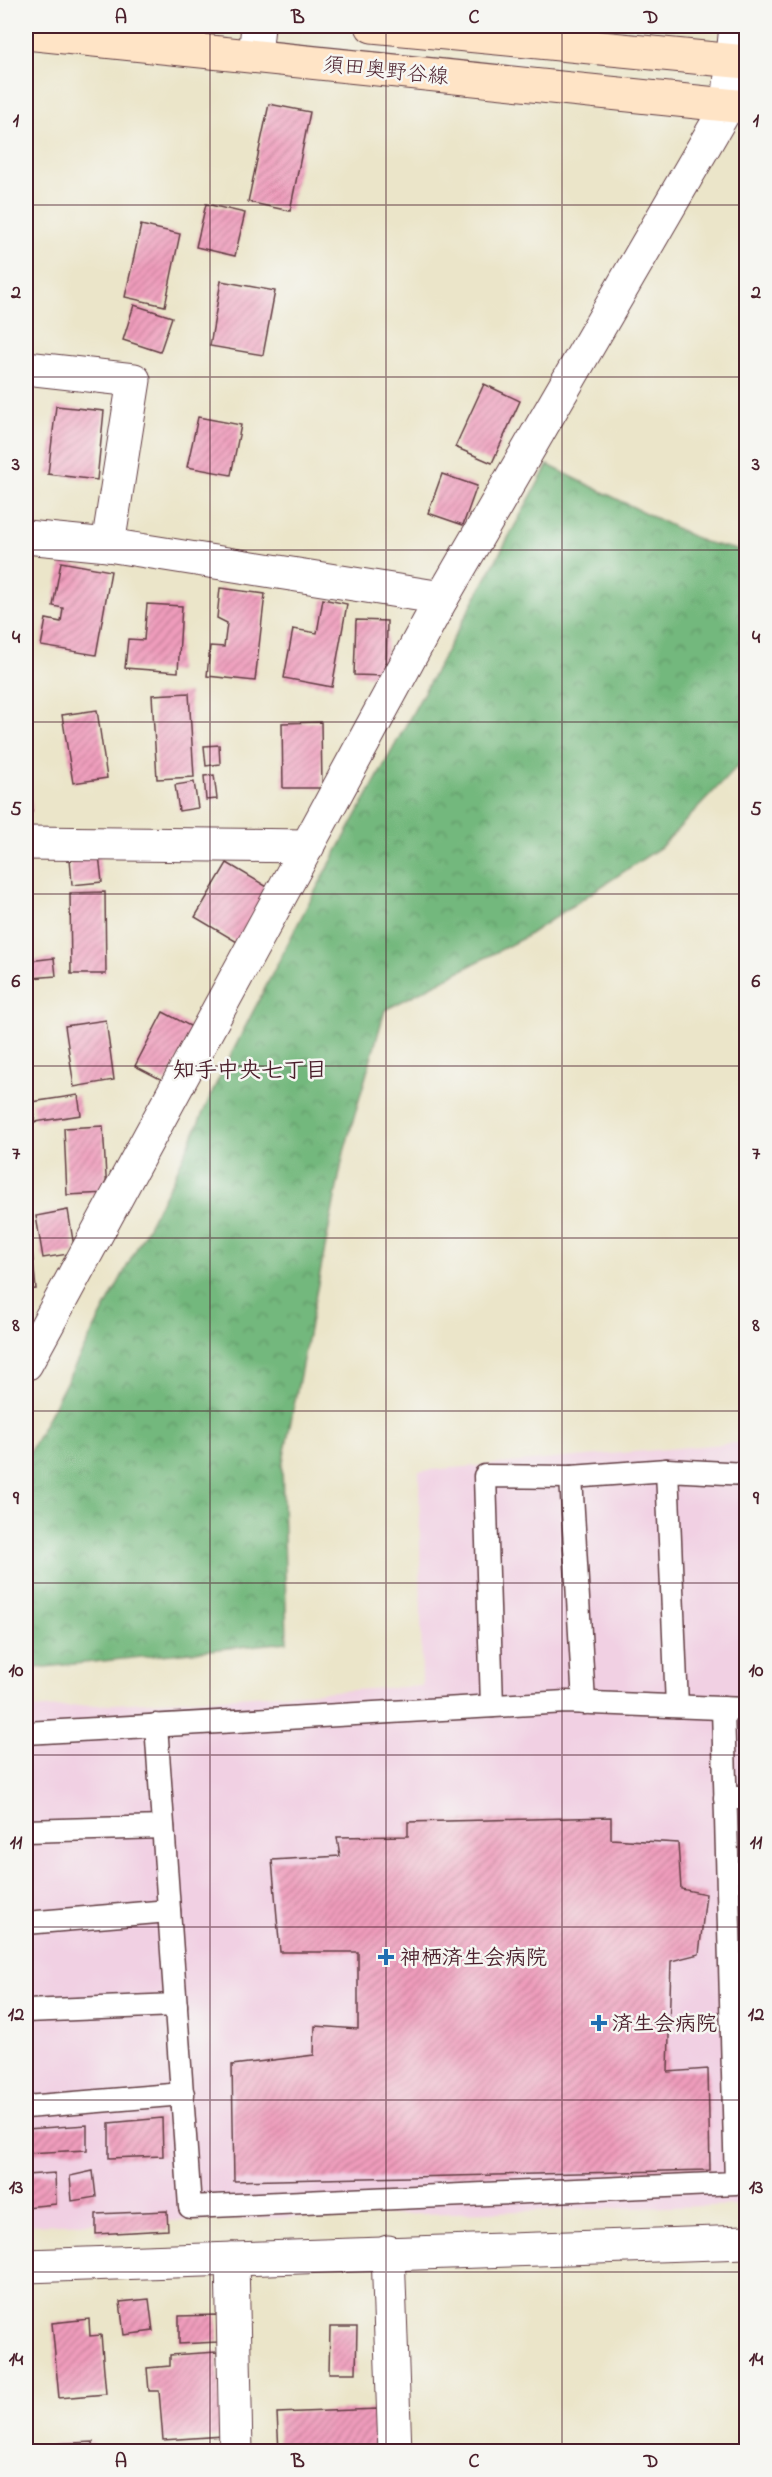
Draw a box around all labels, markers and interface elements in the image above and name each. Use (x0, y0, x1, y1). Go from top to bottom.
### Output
text: A (115, 4, 127, 33)
text: B (290, 4, 305, 33)
text: C (469, 4, 480, 33)
text: D (643, 4, 658, 33)
street label: 須田奥野谷線 (322, 50, 450, 93)
text: 1 (13, 107, 20, 136)
text: 1 (753, 107, 760, 136)
text: 2 (10, 279, 21, 308)
text: 2 (750, 279, 761, 308)
text: 3 (11, 451, 20, 480)
text: 3 (751, 451, 760, 480)
text: 4 (12, 624, 21, 653)
text: 4 (752, 624, 761, 653)
text: 5 (10, 796, 22, 825)
text: 5 (750, 796, 762, 825)
text: 6 (12, 968, 21, 997)
text: 6 (752, 968, 761, 997)
district label: 知手中央七丁目 (173, 1056, 327, 1088)
text: 7 (12, 1140, 21, 1169)
text: 7 (752, 1140, 761, 1169)
text: 8 (11, 1312, 20, 1341)
text: 8 (751, 1312, 760, 1341)
text: 9 (12, 1485, 20, 1514)
text: 9 (752, 1485, 760, 1514)
text: 10 (9, 1657, 24, 1686)
text: 10 (749, 1657, 764, 1686)
text: 11 (10, 1829, 23, 1858)
text: 11 (750, 1829, 763, 1858)
place label: 神栖済生会病院 (400, 1944, 547, 1974)
marker: 神栖済生会病院 (377, 1948, 395, 1966)
text: 12 (8, 2001, 24, 2030)
text: 12 (748, 2001, 764, 2030)
place label: 済生会病院 (612, 2010, 717, 2040)
marker: 済生会病院 (590, 2014, 608, 2032)
text: 13 (9, 2174, 23, 2203)
text: 13 (749, 2174, 763, 2203)
text: 14 (9, 2346, 24, 2375)
text: 14 (749, 2346, 764, 2375)
text: A (115, 2448, 127, 2477)
text: B (290, 2448, 305, 2477)
text: C (469, 2448, 480, 2477)
text: D (643, 2448, 658, 2477)

